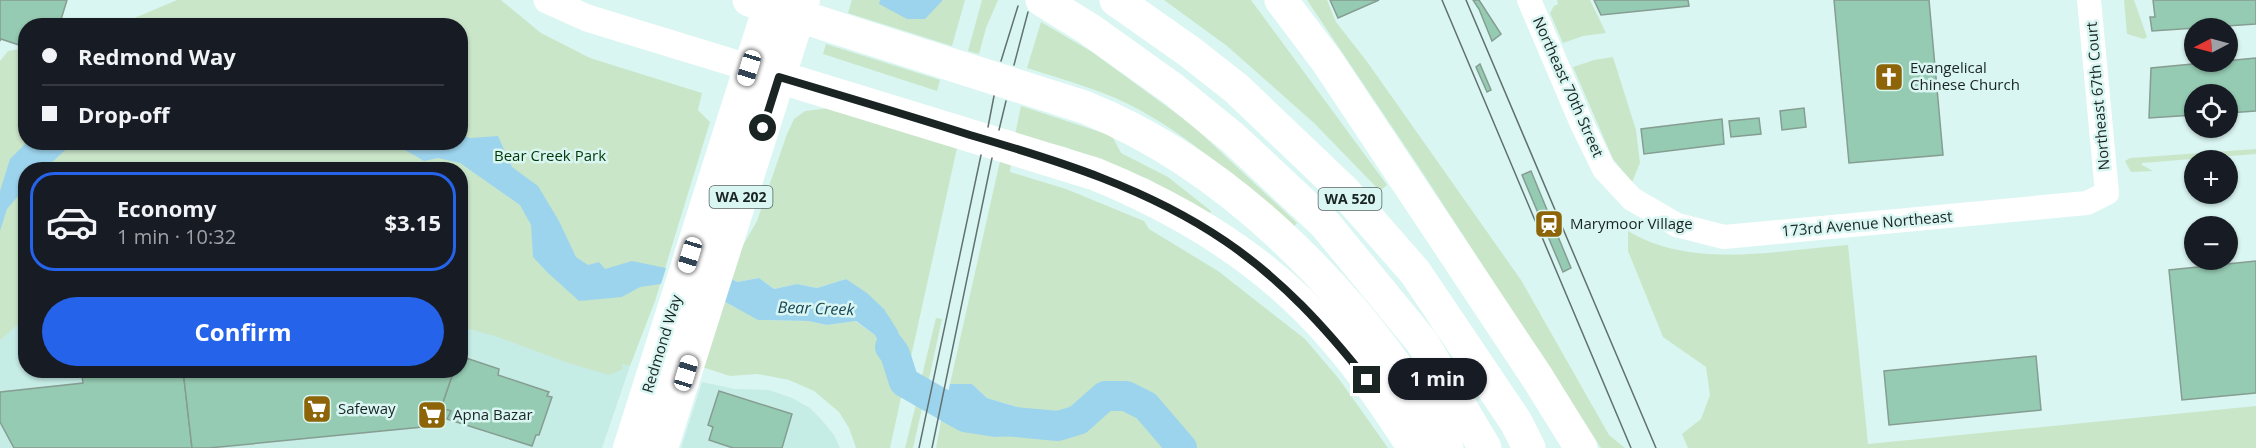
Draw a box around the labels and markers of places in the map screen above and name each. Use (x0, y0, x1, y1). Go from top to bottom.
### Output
place label: Evangelical Chinese Church (1910, 57, 2020, 94)
church icon: Evangelical Chinese Church (1873, 61, 1905, 93)
station icon: Marymoor Village (1533, 208, 1565, 240)
place label: Marymoor Village (1570, 213, 1693, 233)
supermarket icon: Safeway (301, 393, 333, 425)
place label: Safeway (338, 398, 396, 418)
supermarket icon: Apna Bazar (416, 399, 448, 431)
place label: Apna Bazar (453, 404, 533, 424)

